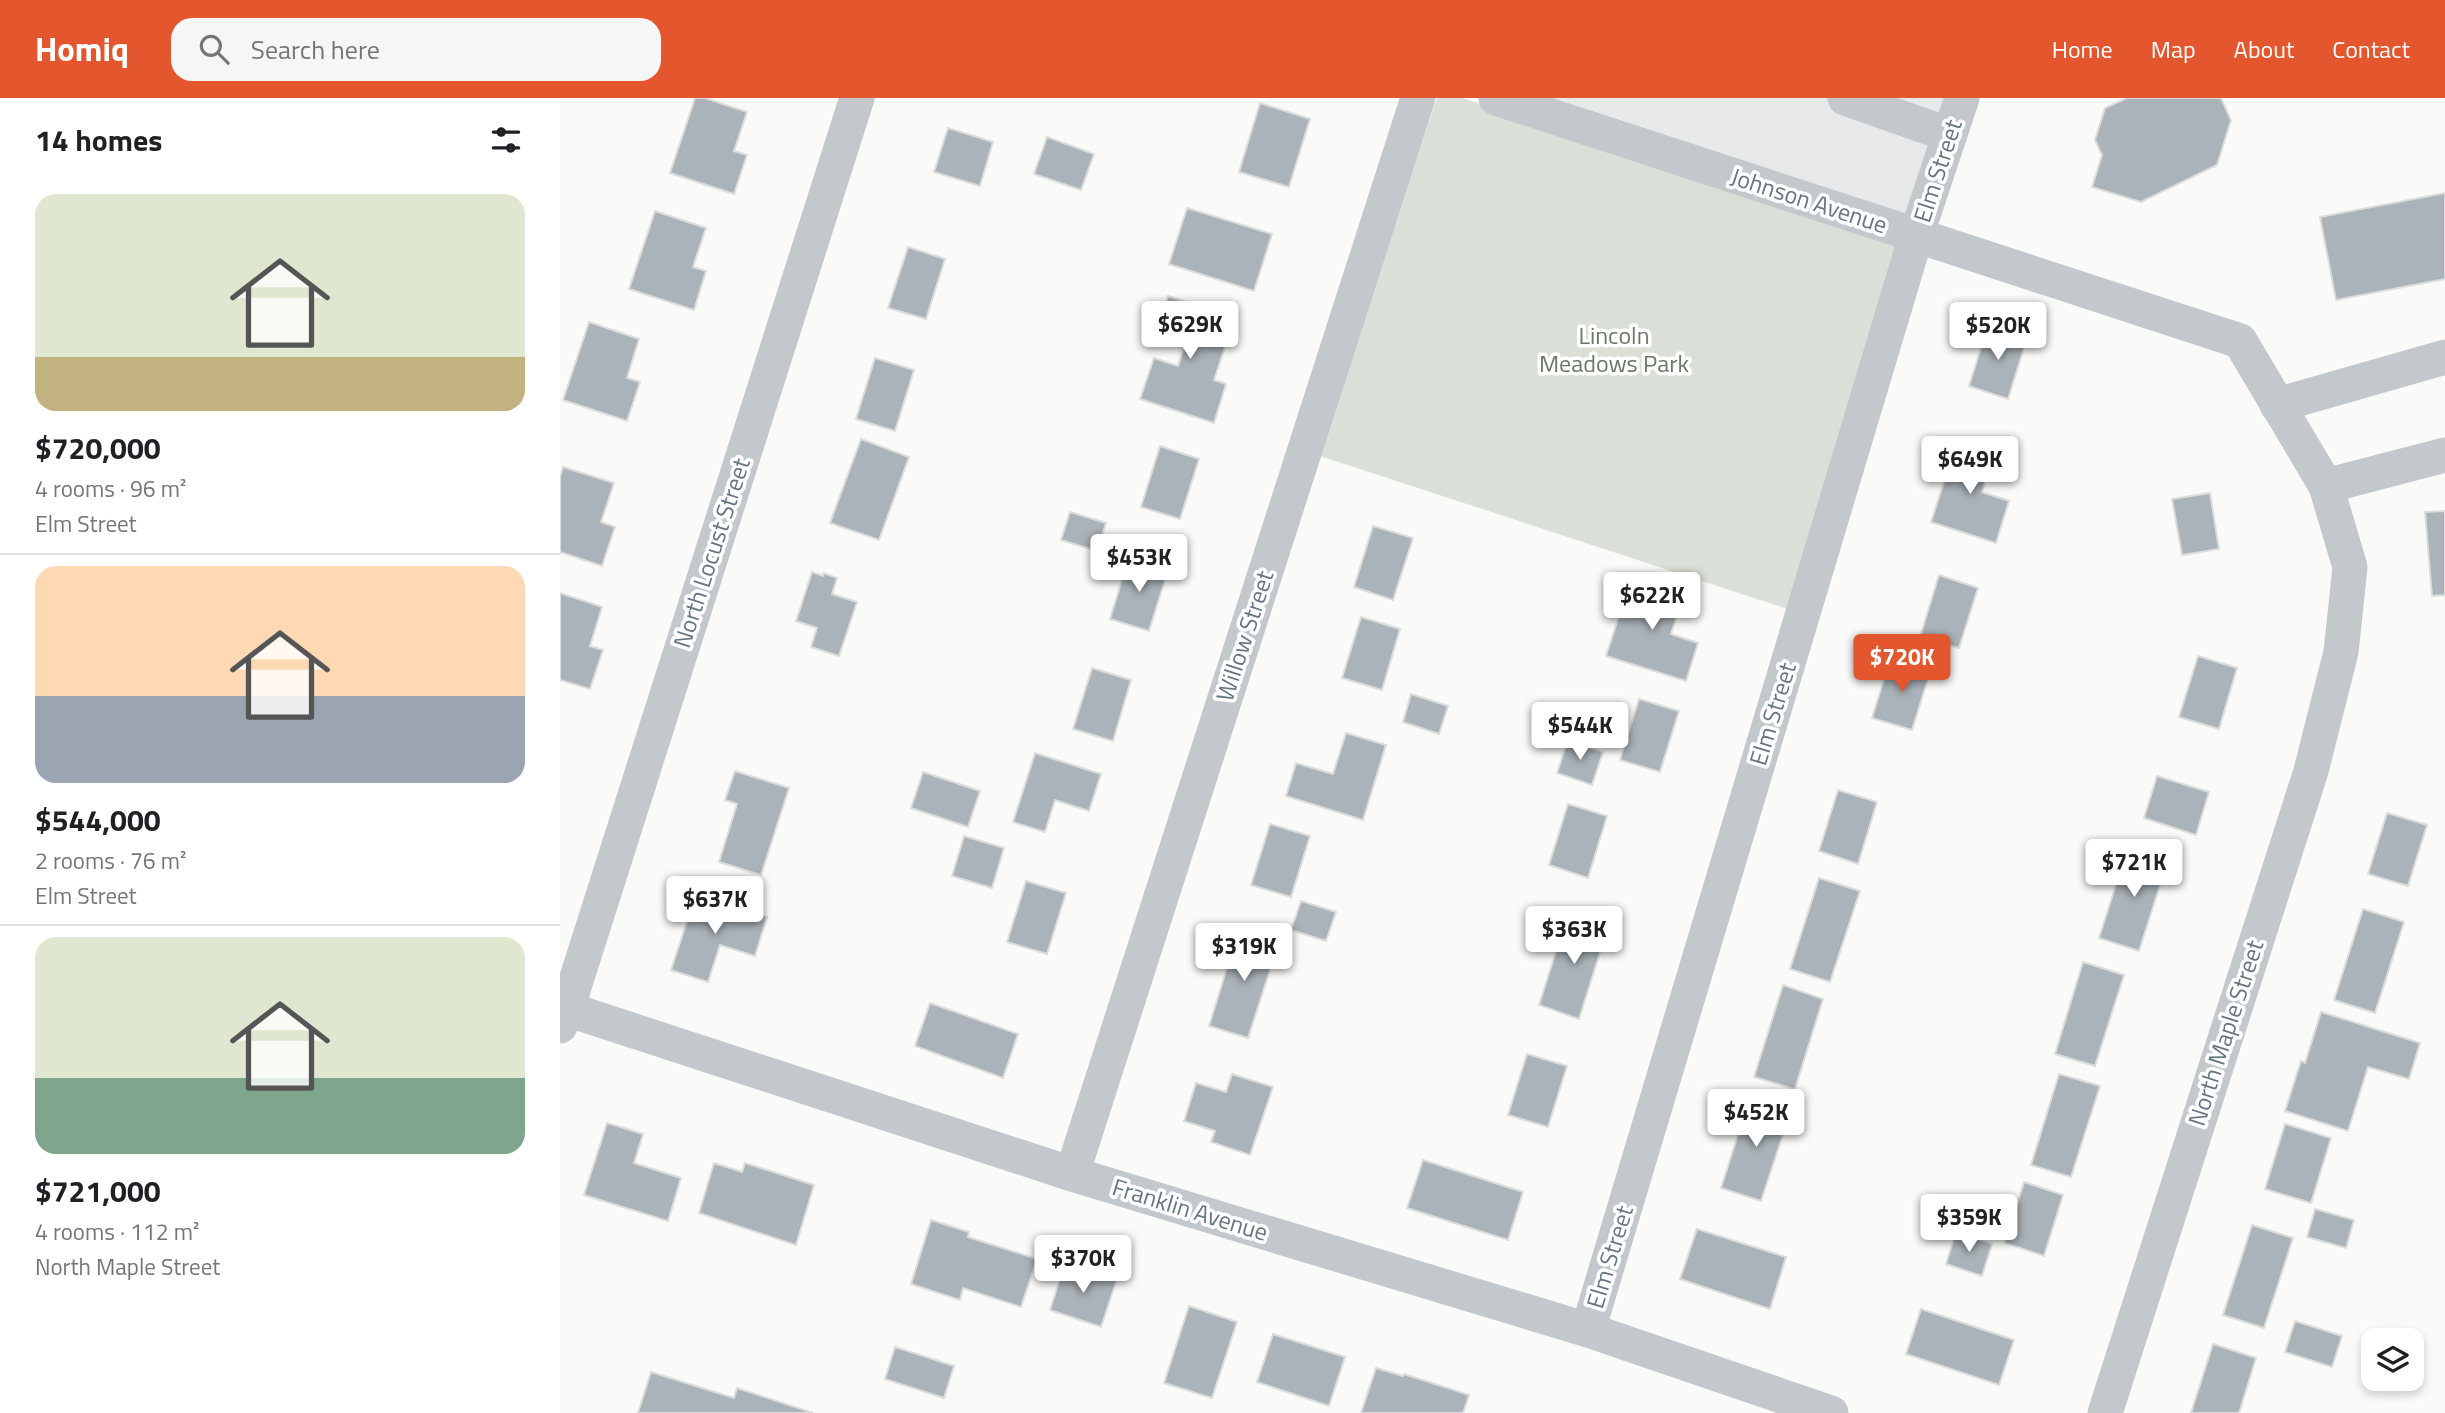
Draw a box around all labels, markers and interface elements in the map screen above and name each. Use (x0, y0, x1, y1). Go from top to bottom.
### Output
search box (171, 18, 661, 81)
text: Homiq (35, 24, 129, 74)
icon: search (195, 30, 233, 68)
text: Search here (251, 30, 380, 69)
text: Home (2052, 31, 2113, 67)
text: Map (2151, 31, 2196, 67)
text: About (2234, 31, 2294, 67)
text: Contact (2332, 31, 2410, 67)
street label: Elm Street (1904, 114, 1971, 227)
text: 14 homes (35, 117, 162, 163)
icon: filters (487, 121, 525, 159)
street label: Johnson Avenue (1727, 158, 1892, 242)
icon: home (217, 240, 343, 366)
pin: $629K (1141, 302, 1239, 361)
pin: $520K (1949, 302, 2047, 362)
text: $629K (1157, 306, 1223, 341)
text: $520K (1965, 307, 2031, 342)
park label: Lincoln Meadows Park (1539, 317, 1690, 381)
text: $720,000 (35, 425, 161, 471)
pin: $649K (1921, 436, 2019, 496)
text: $649K (1937, 441, 2003, 476)
street label: North Locust Street (663, 453, 759, 652)
text: 4 rooms · 96 m² (35, 471, 186, 506)
text: Elm Street (35, 506, 137, 541)
pin: $453K (1090, 534, 1188, 594)
text: $453K (1106, 539, 1172, 574)
street label: Willow Street (1206, 565, 1282, 706)
pin: $622K (1603, 573, 1701, 632)
text: $622K (1619, 577, 1685, 612)
icon: home (217, 612, 343, 738)
pin: $720K (1853, 634, 1951, 694)
text: $720K (1869, 639, 1935, 674)
street label: Elm Street (1739, 657, 1805, 770)
pin: $544K (1531, 702, 1629, 762)
text: $544K (1547, 707, 1613, 742)
text: $544,000 (35, 797, 161, 843)
pin: $721K (2085, 840, 2183, 899)
text: 2 rooms · 76 m² (35, 843, 186, 878)
text: $721K (2101, 844, 2167, 879)
pin: $637K (666, 876, 764, 936)
text: Elm Street (35, 878, 137, 913)
text: $637K (682, 881, 748, 916)
pin: $363K (1525, 906, 1623, 966)
text: $363K (1541, 911, 1607, 946)
pin: $319K (1195, 924, 1293, 983)
text: $319K (1211, 928, 1277, 963)
street label: North Maple Street (2178, 935, 2272, 1130)
icon: home (217, 983, 343, 1109)
pin: $452K (1707, 1090, 1805, 1149)
text: $452K (1723, 1094, 1789, 1129)
text: $721,000 (35, 1168, 161, 1214)
street label: Franklin Avenue (1108, 1168, 1272, 1250)
pin: $359K (1920, 1194, 2018, 1254)
text: $359K (1936, 1199, 2002, 1234)
street label: Elm Street (1576, 1200, 1642, 1313)
text: 4 rooms · 112 m² (35, 1214, 199, 1249)
pin: $370K (1034, 1236, 1132, 1295)
text: $370K (1050, 1240, 1116, 1275)
text: North Maple Street (35, 1249, 220, 1284)
map controls (2361, 1328, 2424, 1391)
button: layers (2361, 1328, 2424, 1391)

